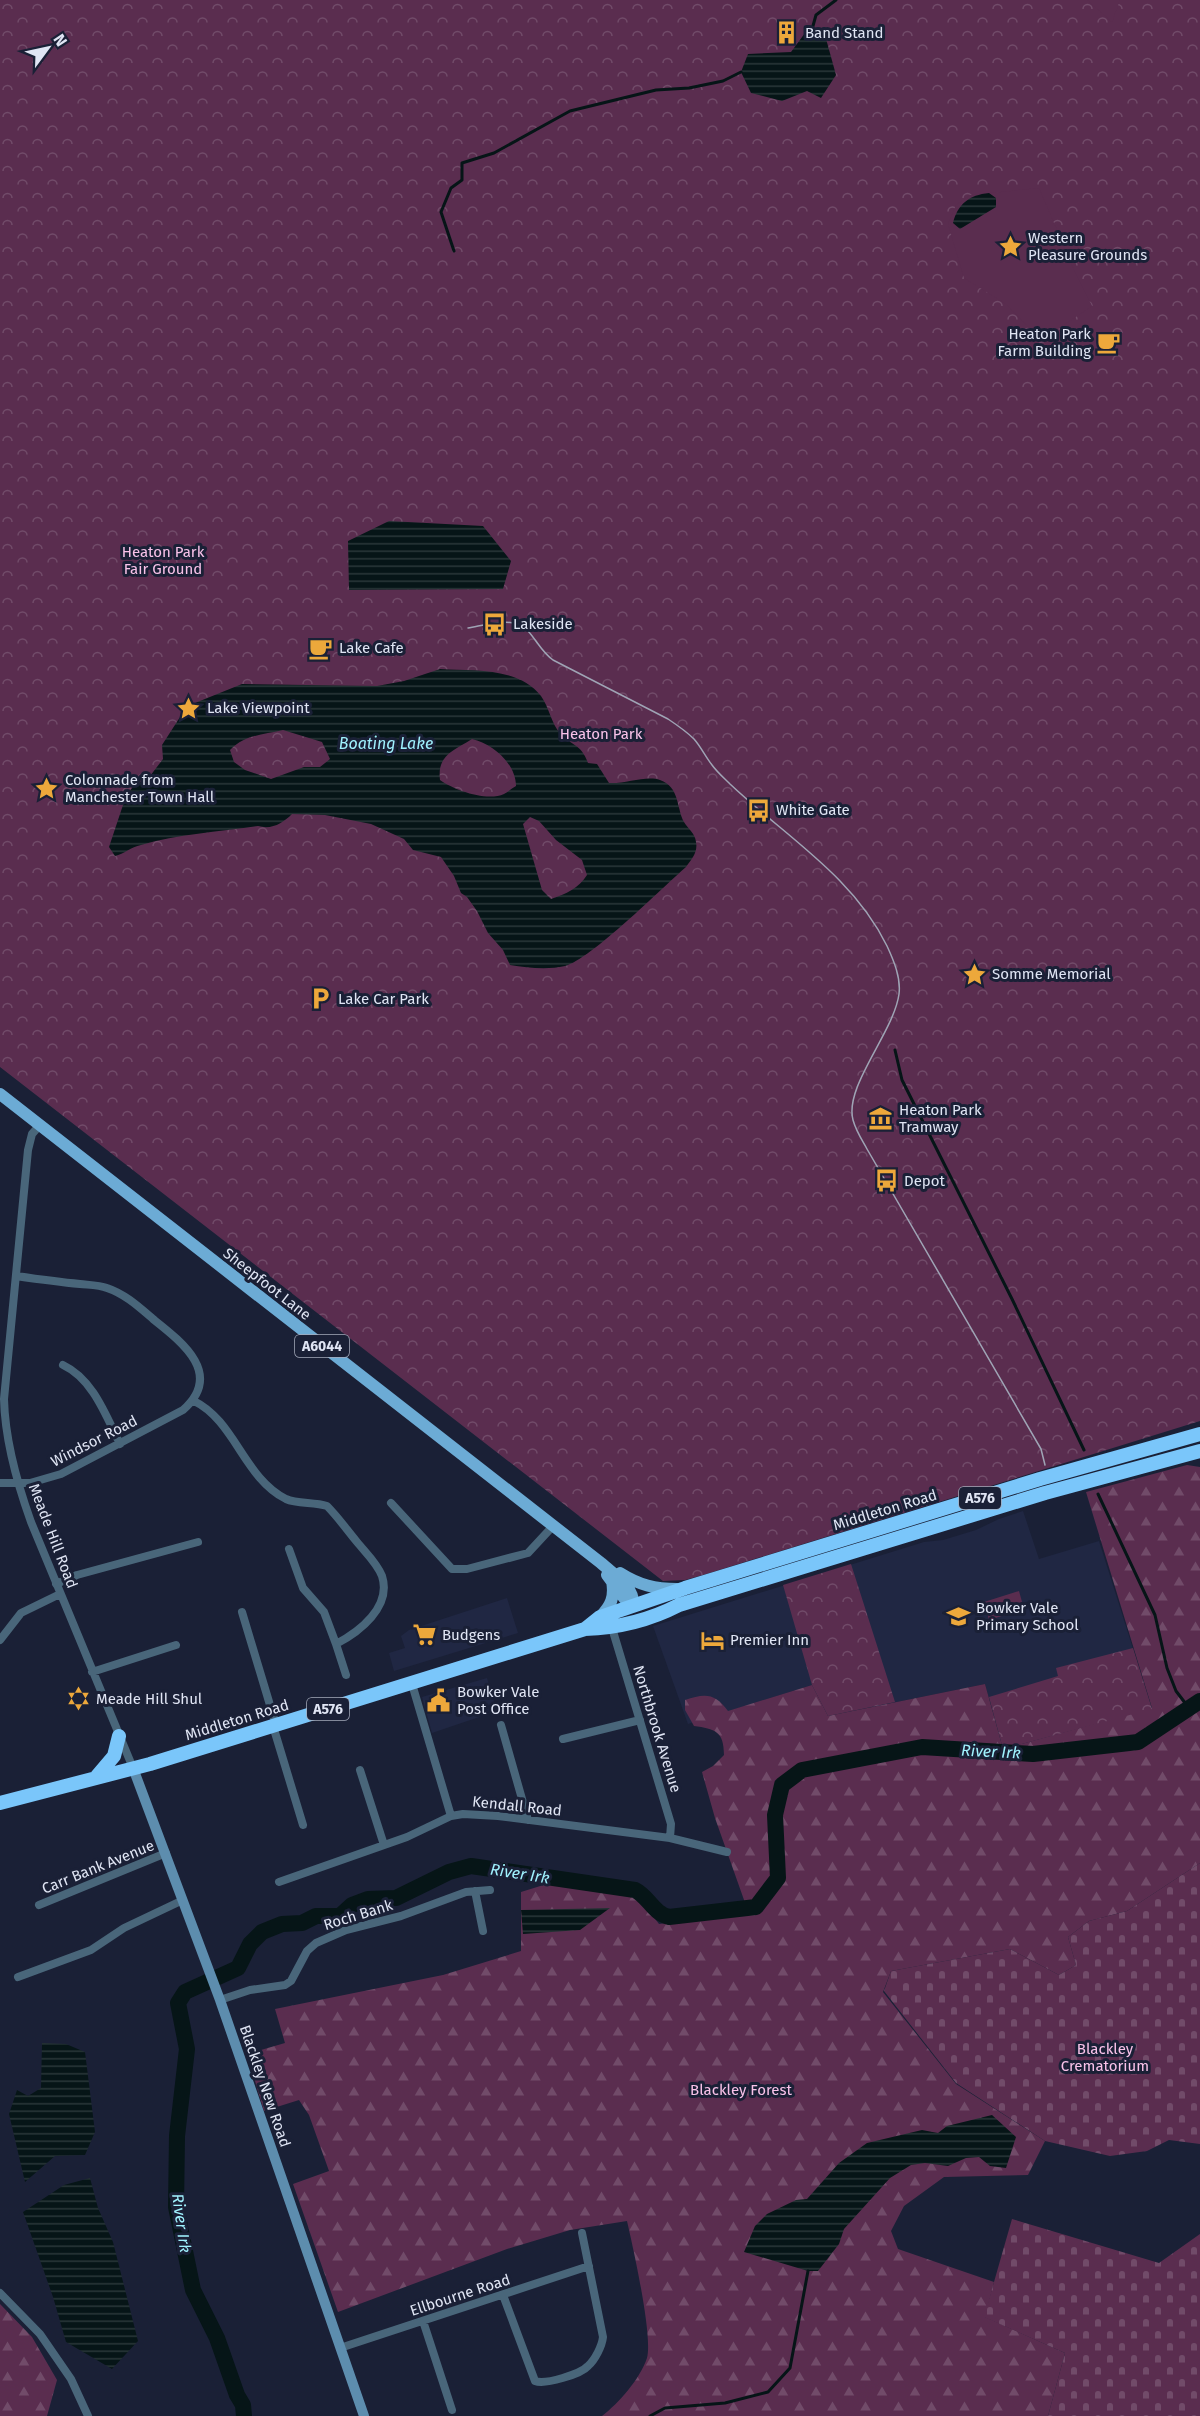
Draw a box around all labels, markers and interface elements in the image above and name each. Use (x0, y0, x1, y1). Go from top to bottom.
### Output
north arrow (18, 18, 78, 78)
building icon: Band Stand (774, 20, 800, 46)
place label: Band Stand (805, 24, 883, 42)
text: N (49, 30, 71, 50)
place label: Western Pleasure Grounds (1028, 229, 1147, 264)
place icon: Western Pleasure Grounds (997, 234, 1023, 260)
place label: Heaton Park Farm Building (998, 325, 1091, 360)
cafe icon: Heaton Park Farm Building (1096, 330, 1122, 356)
park label: Heaton Park Fair Ground (122, 543, 205, 578)
bus stop icon: Lakeside (482, 611, 508, 637)
place label: Lakeside (513, 615, 573, 633)
cafe icon: Lake Cafe (308, 635, 334, 661)
place label: Lake Cafe (339, 639, 404, 657)
place icon: Lake Viewpoint (176, 695, 202, 721)
place label: Lake Viewpoint (207, 699, 310, 717)
park label: Heaton Park (560, 725, 643, 743)
water label: Boating Lake (339, 734, 433, 753)
place label: Colonnade from Manchester Town Hall (65, 771, 215, 806)
place icon: Colonnade from Manchester Town Hall (34, 776, 60, 802)
bus stop icon: White Gate (745, 797, 771, 823)
place label: White Gate (776, 801, 850, 819)
place icon: Somme Memorial (961, 961, 987, 987)
place label: Somme Memorial (992, 965, 1111, 983)
parking icon: Lake Car Park (307, 986, 333, 1012)
place label: Lake Car Park (338, 990, 429, 1008)
place label: Heaton Park Tramway (899, 1101, 982, 1136)
museum icon: Heaton Park Tramway (868, 1106, 894, 1132)
bus stop icon: Depot (873, 1168, 899, 1194)
place label: Depot (904, 1172, 946, 1190)
street label: Sheepfoot Lane (220, 1244, 314, 1324)
road number: A6044 (295, 1335, 349, 1357)
street label: Windsor Road (48, 1412, 140, 1470)
street label: Meade Hill Road (25, 1481, 81, 1591)
street label: Middleton Road (831, 1486, 939, 1534)
road number: A576 (959, 1487, 1001, 1509)
place label: Bowker Vale Primary School (976, 1599, 1079, 1634)
school or university icon: Bowker Vale Primary School (945, 1604, 971, 1630)
supermarket icon: Budgens (411, 1622, 437, 1648)
place label: Budgens (442, 1626, 500, 1644)
hotel icon: Premier Inn (699, 1627, 725, 1653)
place label: Premier Inn (730, 1631, 809, 1649)
street label: Northbrook Avenue (629, 1663, 685, 1795)
place label: Bowker Vale Post Office (457, 1683, 539, 1718)
synagogue icon: Meade Hill Shul (65, 1686, 91, 1712)
public building icon: Bowker Vale Post Office (426, 1688, 452, 1714)
place label: Meade Hill Shul (96, 1690, 203, 1708)
street label: Middleton Road (183, 1696, 291, 1744)
road number: A576 (307, 1698, 349, 1720)
water label: River Irk (961, 1740, 1022, 1763)
street label: Kendall Road (471, 1792, 563, 1820)
street label: Carr Bank Avenue (39, 1836, 157, 1898)
water label: River Irk (489, 1859, 551, 1888)
street label: Roch Bank (321, 1896, 395, 1934)
street label: Blackley New Road (236, 2023, 294, 2149)
park label: Blackley Crematorium (1061, 2040, 1149, 2075)
park label: Blackley Forest (690, 2081, 792, 2099)
water label: River Irk (168, 2192, 195, 2254)
street label: Ellbourne Road (408, 2270, 512, 2320)

